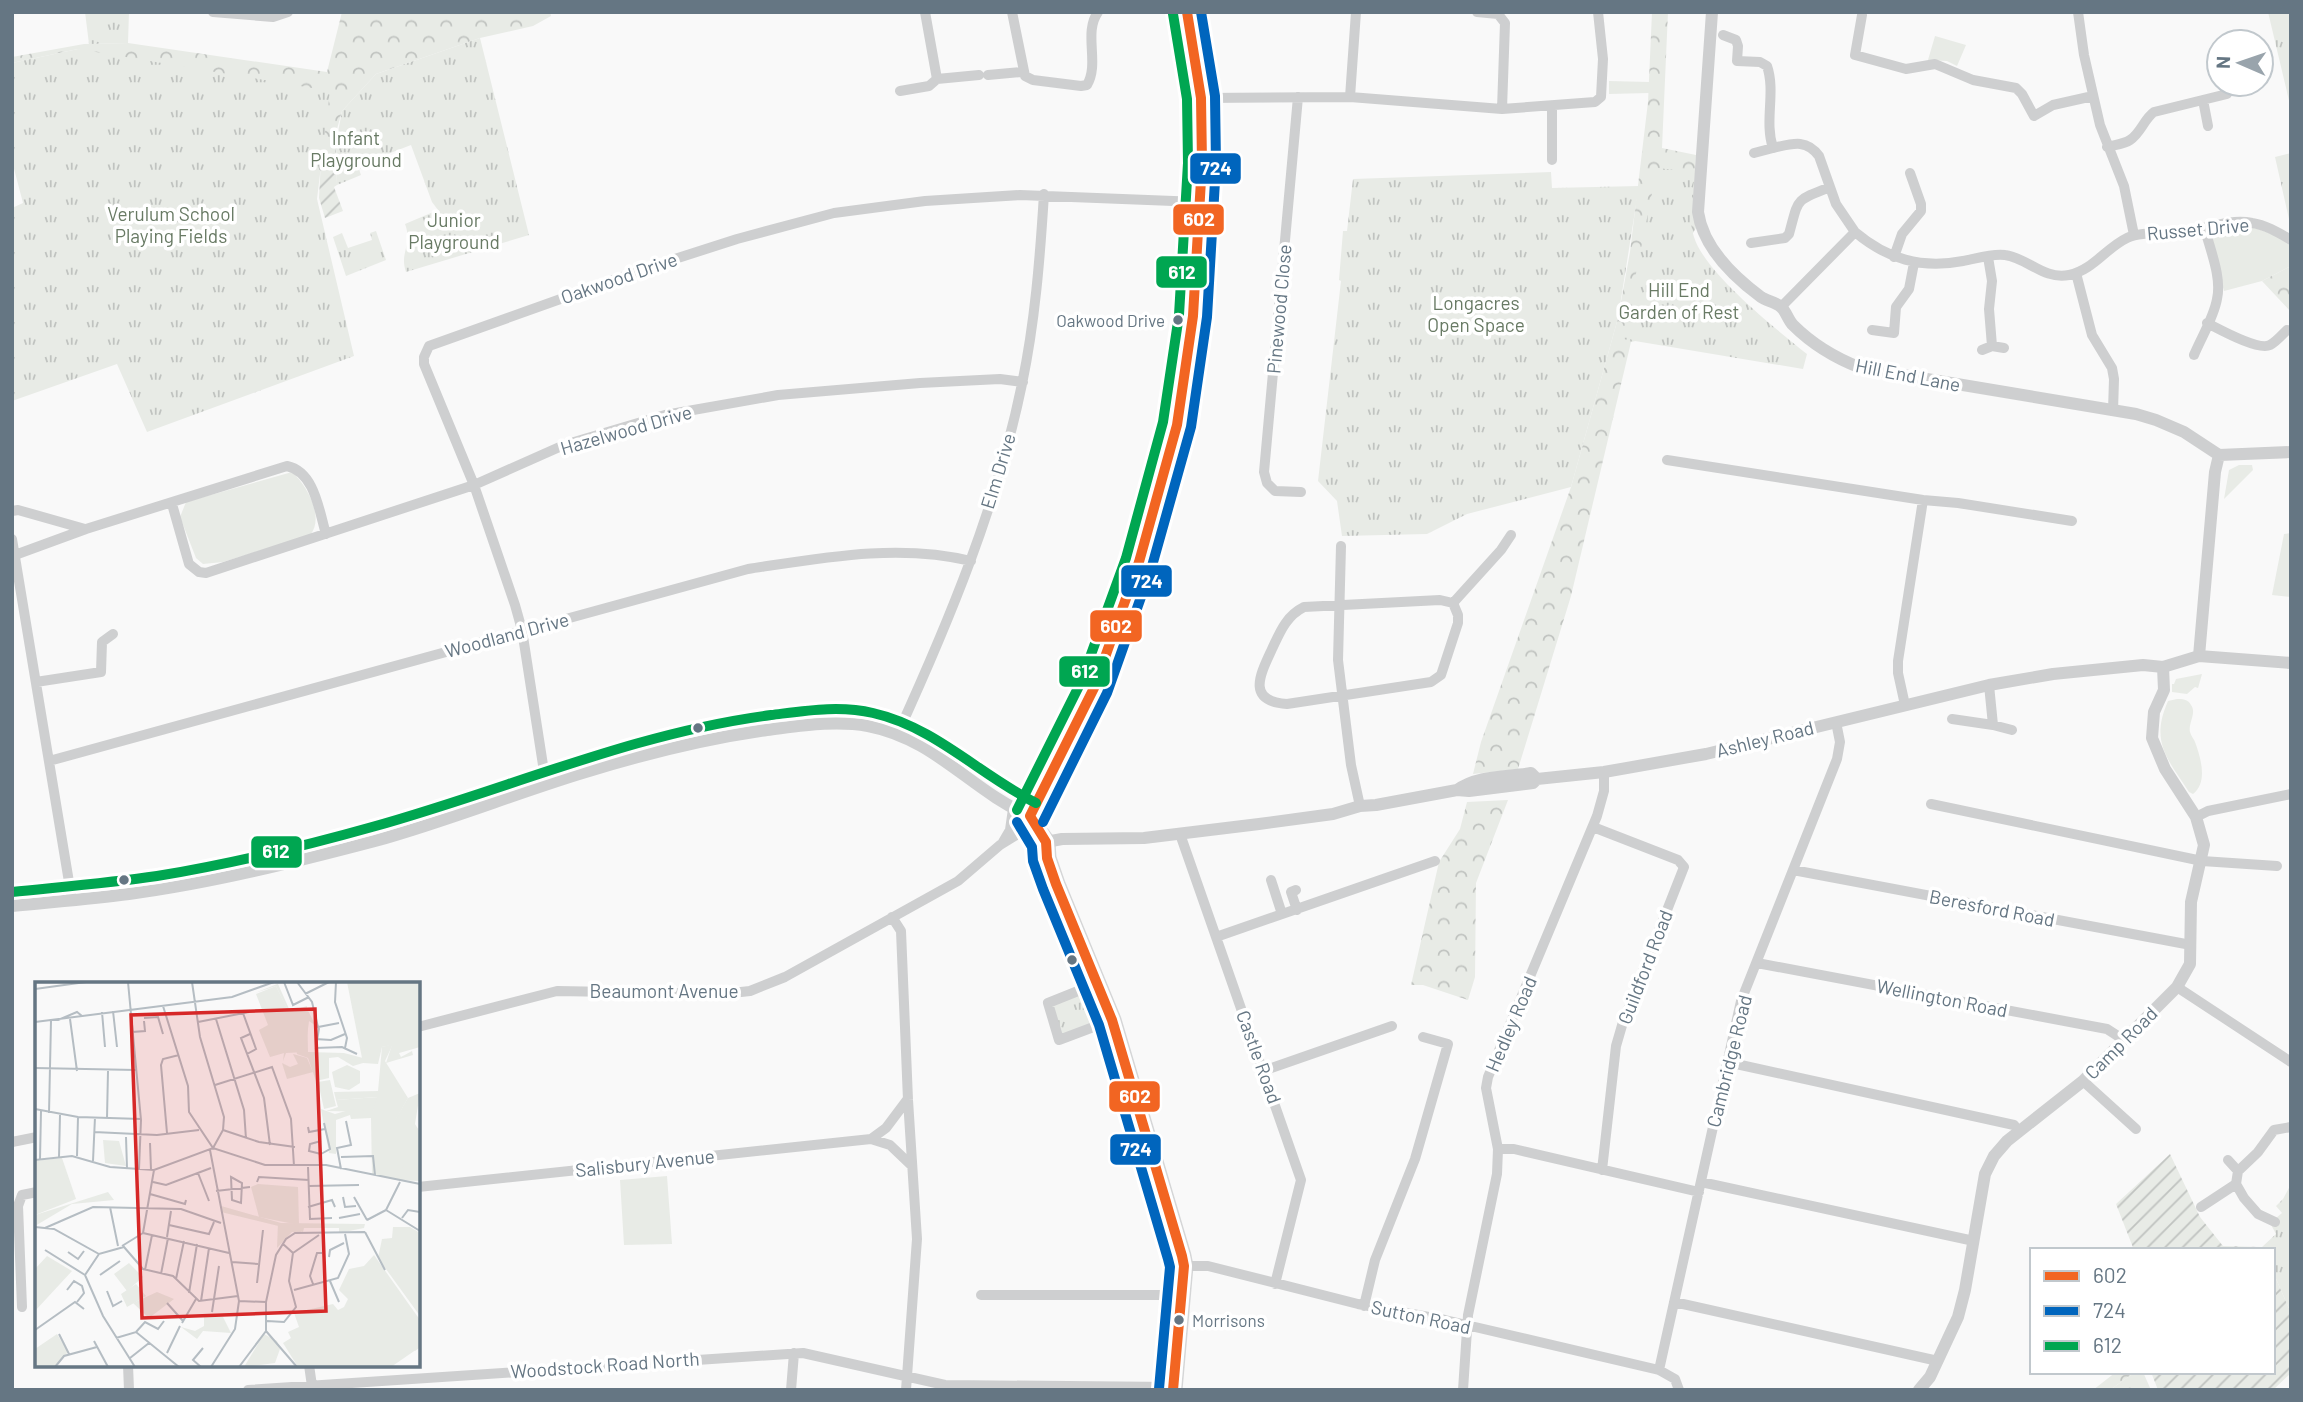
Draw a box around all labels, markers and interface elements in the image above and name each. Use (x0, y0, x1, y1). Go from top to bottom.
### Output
north arrow (2205, 28, 2275, 98)
text: N (2211, 56, 2234, 69)
park label: Infant Playground (310, 126, 402, 171)
line badge: 724 (1189, 152, 1242, 185)
text: 724 (1200, 156, 1232, 179)
park label: Verulum School Playing Fields (107, 202, 235, 247)
line badge: 602 (1172, 203, 1225, 236)
text: 602 (1183, 207, 1215, 230)
park label: Junior Playground (408, 208, 500, 253)
street label: Russet Drive (2146, 213, 2250, 244)
street label: Pinewood Close (1261, 243, 1296, 375)
street label: Oakwood Drive (558, 247, 680, 308)
line badge: 612 (1155, 255, 1208, 289)
text: 612 (1168, 260, 1196, 283)
park label: Hill End Garden of Rest (1619, 278, 1739, 323)
park label: Longacres Open Space (1427, 291, 1525, 336)
place label: Oakwood Drive (1056, 310, 1165, 330)
marker: Oakwood Drive (1171, 313, 1185, 327)
street label: Hill End Lane (1854, 353, 1962, 396)
street label: Hazelwood Drive (557, 400, 694, 459)
street label: Elm Drive (975, 430, 1020, 511)
line badge: 724 (1120, 564, 1173, 598)
text: 724 (1131, 569, 1163, 592)
street label: Woodland Drive (442, 607, 571, 662)
line badge: 602 (1089, 609, 1143, 643)
text: 602 (1100, 614, 1132, 637)
line badge: 612 (1058, 655, 1111, 688)
text: 612 (1071, 659, 1099, 682)
street label: Ashley Road (1714, 715, 1816, 762)
unlabelled marker (691, 721, 705, 735)
line badge: 612 (250, 835, 303, 869)
text: 612 (262, 839, 290, 862)
unlabelled marker (117, 873, 131, 887)
street label: Beresford Road (1927, 884, 2057, 931)
street label: Guildford Road (1612, 906, 1677, 1027)
unlabelled marker (1065, 953, 1079, 967)
street label: Hedley Road (1480, 972, 1541, 1075)
street label: Wellington Road (1875, 974, 2010, 1021)
street label: Beaumont Avenue (589, 979, 739, 1002)
inset map (35, 982, 420, 1367)
street label: Cambridge Road (1701, 992, 1756, 1129)
street label: Camp Road (2080, 1002, 2162, 1084)
street label: Castle Road (1232, 1007, 1287, 1107)
line badge: 602 (1108, 1080, 1161, 1113)
text: 602 (1119, 1084, 1151, 1107)
line badge: 724 (1109, 1133, 1162, 1166)
text: 724 (1120, 1137, 1152, 1160)
street label: Salisbury Avenue (574, 1144, 716, 1181)
legend (2030, 1248, 2275, 1374)
text: 602 (2093, 1262, 2127, 1287)
street label: Sutton Road (1369, 1295, 1473, 1338)
text: 724 (2093, 1297, 2126, 1322)
place label: Morrisons (1192, 1310, 1265, 1330)
marker: Morrisons (1172, 1313, 1186, 1327)
text: 612 (2093, 1332, 2122, 1357)
street label: Woodstock Road North (510, 1346, 700, 1383)

